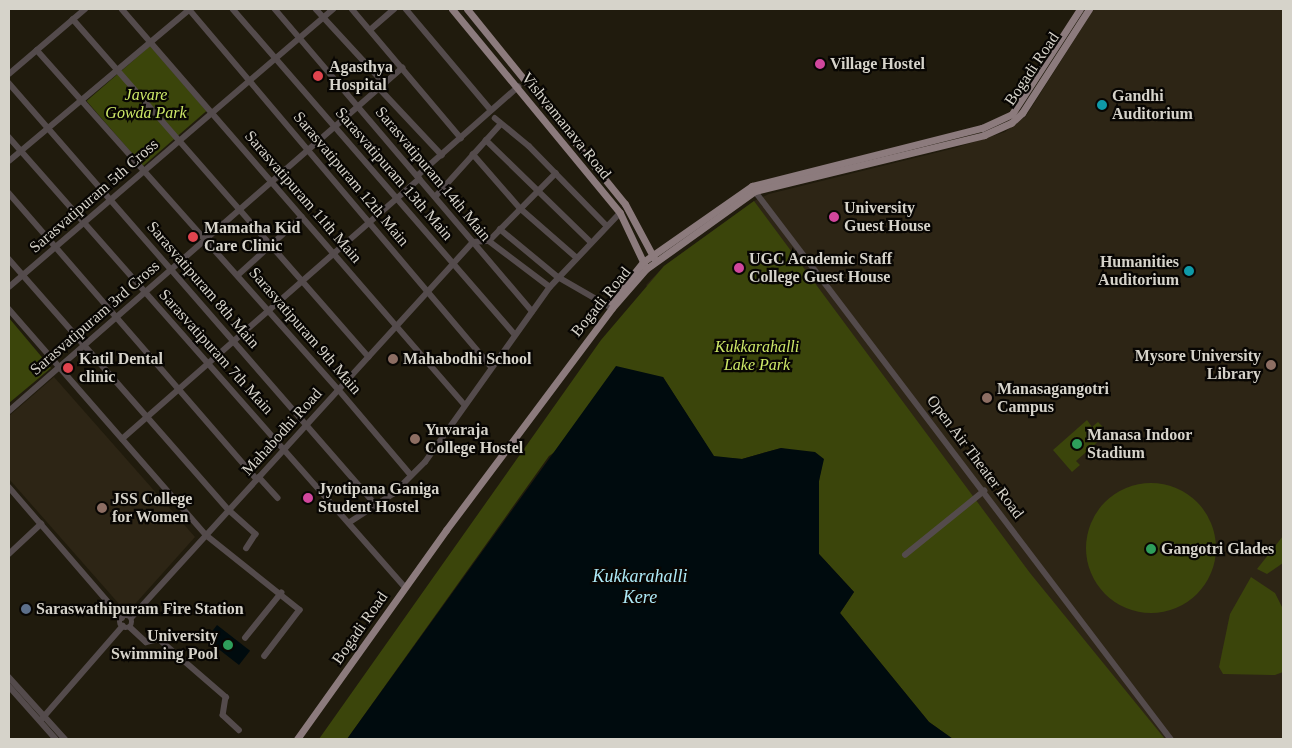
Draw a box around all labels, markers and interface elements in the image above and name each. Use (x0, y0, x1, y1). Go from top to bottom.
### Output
street label: Bogadi Road (1001, 29, 1063, 109)
place label: Village Hostel (830, 54, 925, 74)
place label: Agasthya Hospital (329, 57, 393, 95)
marker: Village Hostel (814, 58, 826, 70)
marker: Agasthya Hospital (311, 69, 325, 83)
street label: Vishvamanava Road (517, 69, 615, 183)
park label: Javare Gowda Park (105, 85, 187, 123)
place label: Gandhi Auditorium (1112, 86, 1193, 124)
marker: Gandhi Auditorium (1096, 99, 1108, 111)
street label: Sarasvatipuram 14th Main (371, 103, 495, 245)
street label: Sarasvatipuram 13th Main (331, 104, 457, 244)
street label: Sarasvatipuram 12th Main (289, 108, 413, 250)
street label: Sarasvatipuram 11th Main (240, 127, 366, 267)
street label: Sarasvatipuram 5th Cross (26, 135, 162, 257)
place label: University Guest House (844, 198, 931, 236)
marker: University Guest House (828, 211, 840, 223)
street label: Sarasvatipuram 8th Main (143, 218, 263, 352)
place label: Mamatha Kid Care Clinic (204, 218, 300, 256)
marker: Mamatha Kid Care Clinic (186, 230, 200, 244)
place label: UGC Academic Staff College Guest House (749, 249, 893, 287)
place label: Humanities Auditorium (1098, 252, 1179, 290)
street label: Sarasvatipuram 3rd Cross (26, 257, 164, 379)
marker: UGC Academic Staff College Guest House (733, 262, 745, 274)
street label: Bogadi Road (567, 263, 635, 341)
street label: Sarasvatipuram 9th Main (245, 264, 365, 398)
marker: Humanities Auditorium (1183, 265, 1195, 277)
street label: Sarasvatipuram 7th Main (155, 285, 277, 419)
park label: Kukkarahalli Lake Park (715, 337, 799, 375)
place label: Mysore University Library (1135, 346, 1261, 384)
place label: Katil Dental clinic (79, 349, 163, 387)
place label: Mahabodhi School (403, 349, 531, 369)
marker: Mahabodhi School (387, 353, 399, 365)
marker: Mysore University Library (1265, 359, 1277, 371)
marker: Katil Dental clinic (61, 361, 75, 375)
place label: Manasagangotri Campus (997, 379, 1109, 417)
street label: Mahabodhi Road (238, 384, 326, 480)
street label: Open Air Theater Road (922, 391, 1028, 523)
marker: Manasagangotri Campus (981, 392, 993, 404)
place label: Yuvaraja College Hostel (425, 420, 523, 458)
place label: Manasa Indoor Stadium (1087, 425, 1192, 463)
marker: Yuvaraja College Hostel (409, 433, 421, 445)
marker: Manasa Indoor Stadium (1071, 438, 1083, 450)
place label: Jyotipana Ganiga Student Hostel (318, 479, 439, 517)
place label: JSS College for Women (112, 489, 192, 527)
marker: Jyotipana Ganiga Student Hostel (302, 492, 314, 504)
marker: JSS College for Women (96, 502, 108, 514)
place label: Gangotri Glades (1161, 539, 1274, 559)
marker: Gangotri Glades (1145, 543, 1157, 555)
water label: Kukkarahalli Kere (593, 566, 687, 608)
street label: Bogadi Road (328, 588, 392, 668)
place label: Saraswathipuram Fire Station (36, 599, 244, 619)
marker: Saraswathipuram Fire Station (20, 603, 32, 615)
place label: University Swimming Pool (111, 626, 218, 664)
marker: University Swimming Pool (222, 639, 234, 651)

